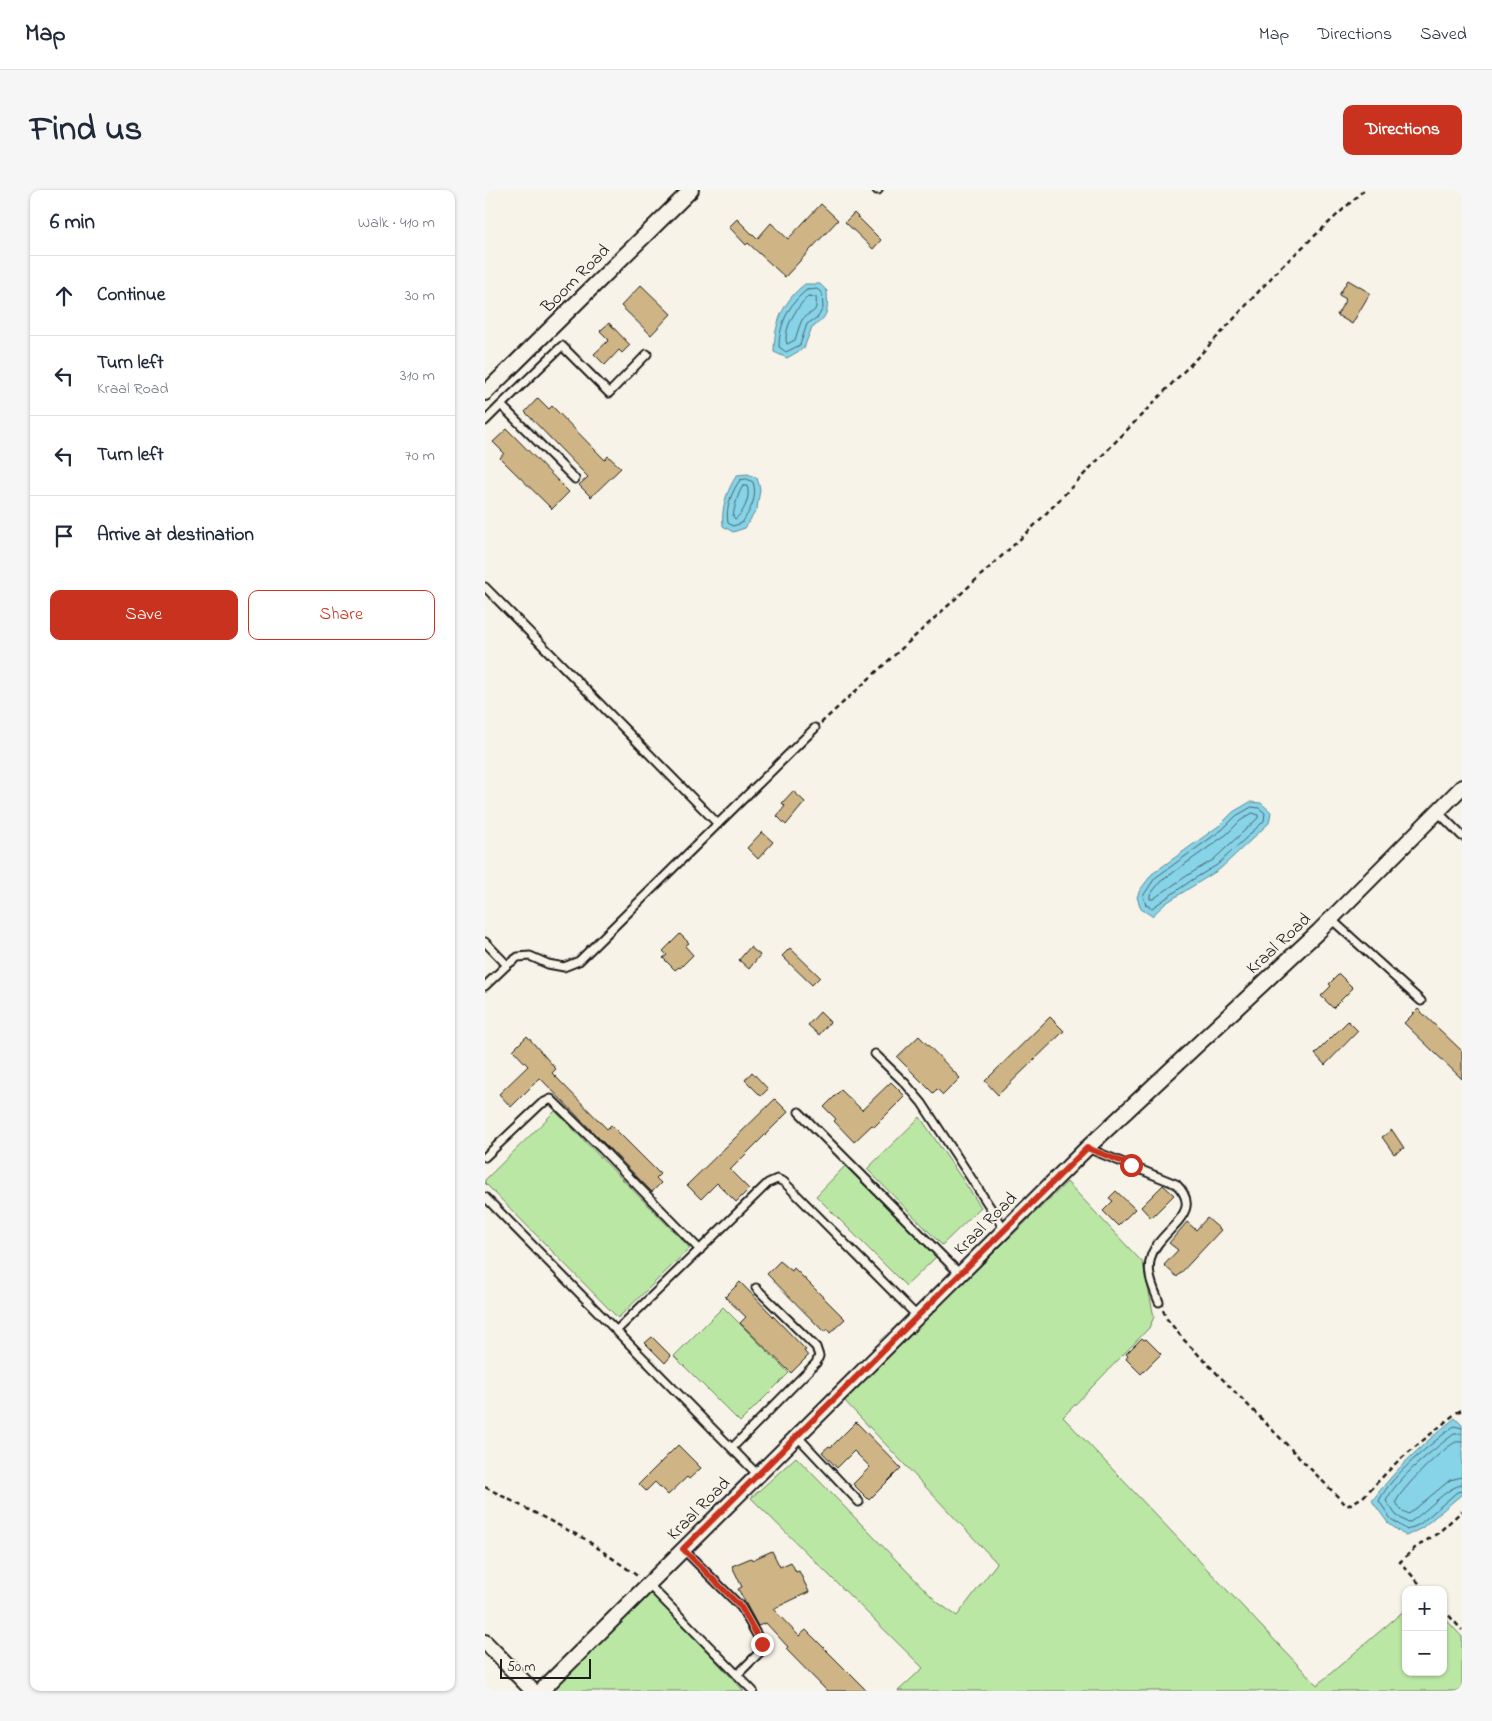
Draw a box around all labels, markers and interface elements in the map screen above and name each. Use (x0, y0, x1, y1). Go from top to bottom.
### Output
text: Map (25, 17, 66, 52)
text: Map (1259, 22, 1289, 48)
text: Directions (1317, 22, 1392, 48)
text: Saved (1420, 22, 1467, 48)
text: Find us (30, 105, 142, 156)
button: Directions (1343, 105, 1462, 155)
text: 6 min (50, 208, 95, 238)
text: Walk · 410 m (358, 211, 435, 235)
street label: Boom Road (535, 239, 617, 321)
icon: ahead (50, 282, 78, 310)
text: Continue (97, 282, 165, 309)
text: 30 m (405, 284, 435, 308)
text: Turn left (97, 350, 164, 377)
icon: left (50, 362, 78, 390)
text: 310 m (400, 364, 435, 388)
text: Kraal Road (97, 377, 169, 401)
icon: left (50, 442, 78, 470)
text: Turn left (97, 442, 164, 469)
text: 70 m (405, 444, 435, 468)
icon: arrive (50, 522, 78, 550)
text: Arrive at destination (97, 522, 254, 549)
button: Save (50, 590, 238, 640)
button: Share (248, 590, 435, 640)
street label: Kraal Road (1241, 908, 1318, 981)
route start (1120, 1154, 1143, 1177)
street label: Kraal Road (949, 1187, 1024, 1262)
street label: Kraal Road (662, 1472, 737, 1547)
map controls (1402, 1586, 1447, 1676)
button: + (1402, 1586, 1447, 1631)
button: − (1402, 1631, 1447, 1676)
route end (751, 1633, 774, 1656)
scale bar (500, 1656, 591, 1679)
text: 50 m (507, 1657, 535, 1678)

